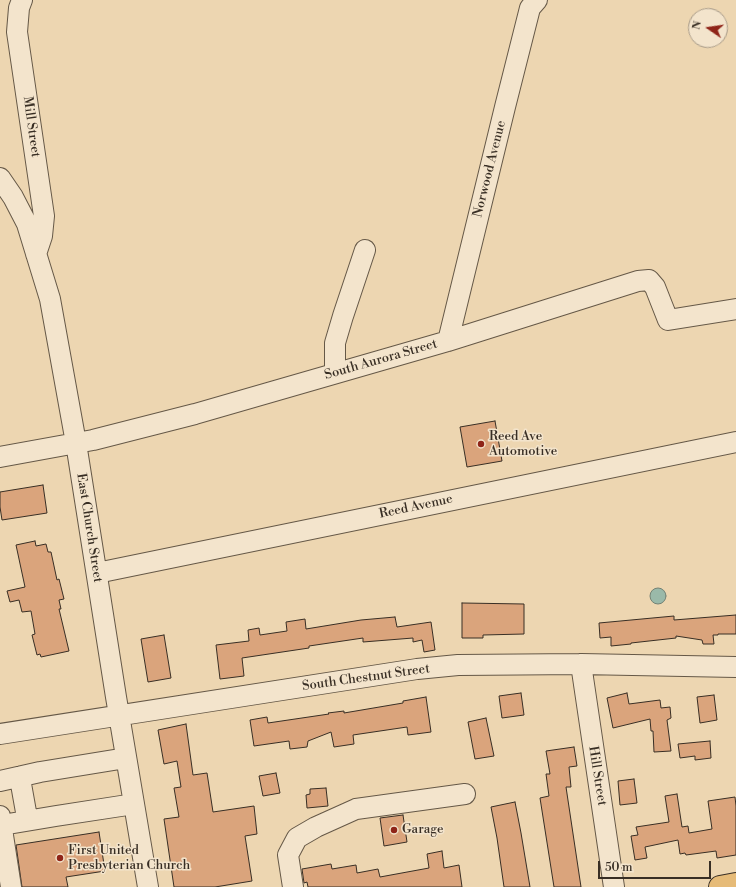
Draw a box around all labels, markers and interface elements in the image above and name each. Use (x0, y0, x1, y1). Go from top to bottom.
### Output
north arrow (688, 8, 728, 48)
text: N (689, 20, 705, 31)
street label: Mill Street (19, 95, 43, 159)
street label: Norwood Avenue (470, 119, 510, 219)
street label: South Aurora Street (323, 336, 439, 384)
place label: Reed Ave Automotive (489, 429, 557, 460)
marker: Reed Ave Automotive (476, 439, 486, 449)
street label: East Church Street (73, 472, 105, 584)
street label: Reed Avenue (378, 492, 454, 522)
street label: South Chestnut Street (301, 661, 431, 695)
street label: Hill Street (585, 745, 609, 807)
place label: Garage (402, 822, 443, 838)
marker: Garage (389, 825, 399, 835)
place label: First United Presbyterian Church (68, 843, 190, 874)
marker: First United Presbyterian Church (55, 853, 65, 863)
scale bar (600, 853, 713, 879)
text: 50 m (605, 860, 633, 875)

